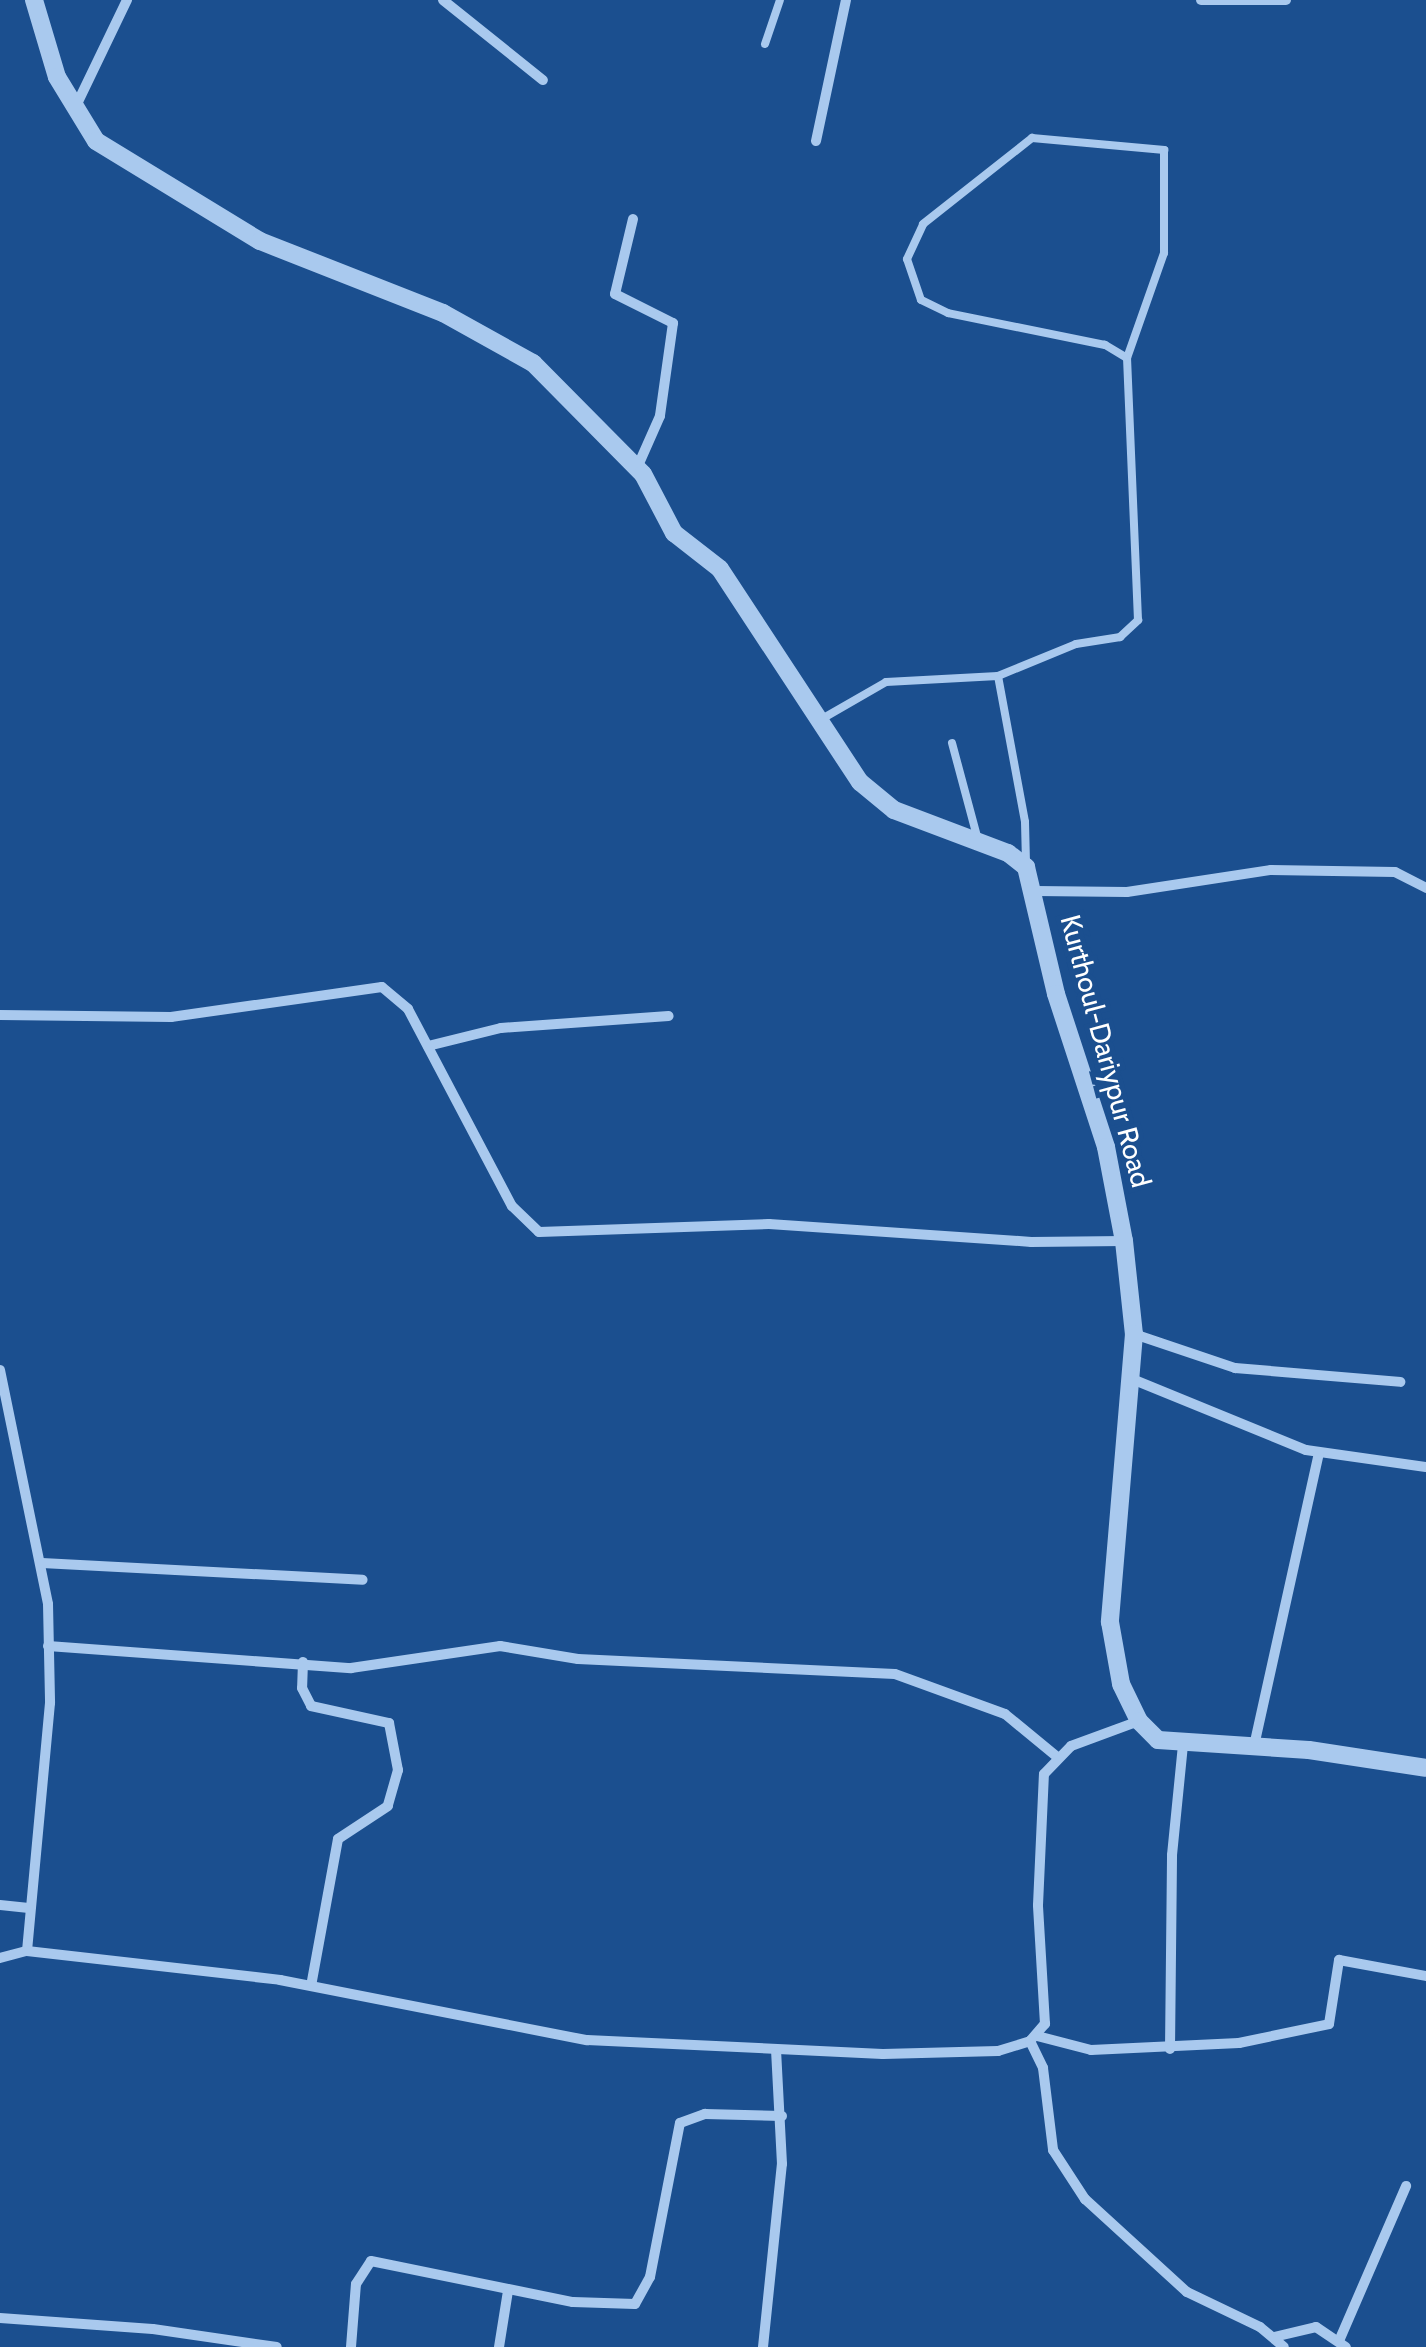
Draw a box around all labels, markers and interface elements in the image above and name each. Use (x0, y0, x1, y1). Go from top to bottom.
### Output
street label: Kurthoul-Dariypur Road (1053, 911, 1159, 1191)

